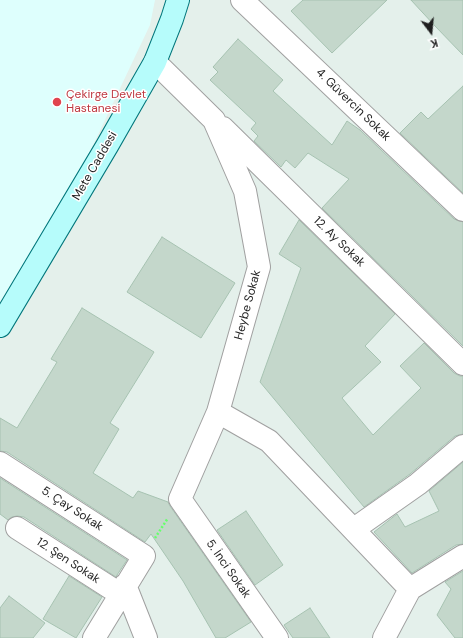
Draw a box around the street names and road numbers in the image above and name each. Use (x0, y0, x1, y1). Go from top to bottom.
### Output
street label: 4. Güvercin Sokak (313, 66, 393, 144)
street label: Mete Caddesi (69, 129, 121, 203)
street label: 12. Ay Sokak (310, 214, 368, 270)
street label: Heybe Sokak (232, 269, 264, 341)
street label: 5. Çay Sokak (39, 484, 105, 534)
street label: 12. Şen Sokak (34, 535, 102, 587)
street label: 5. İnci Sokak (203, 537, 253, 601)

